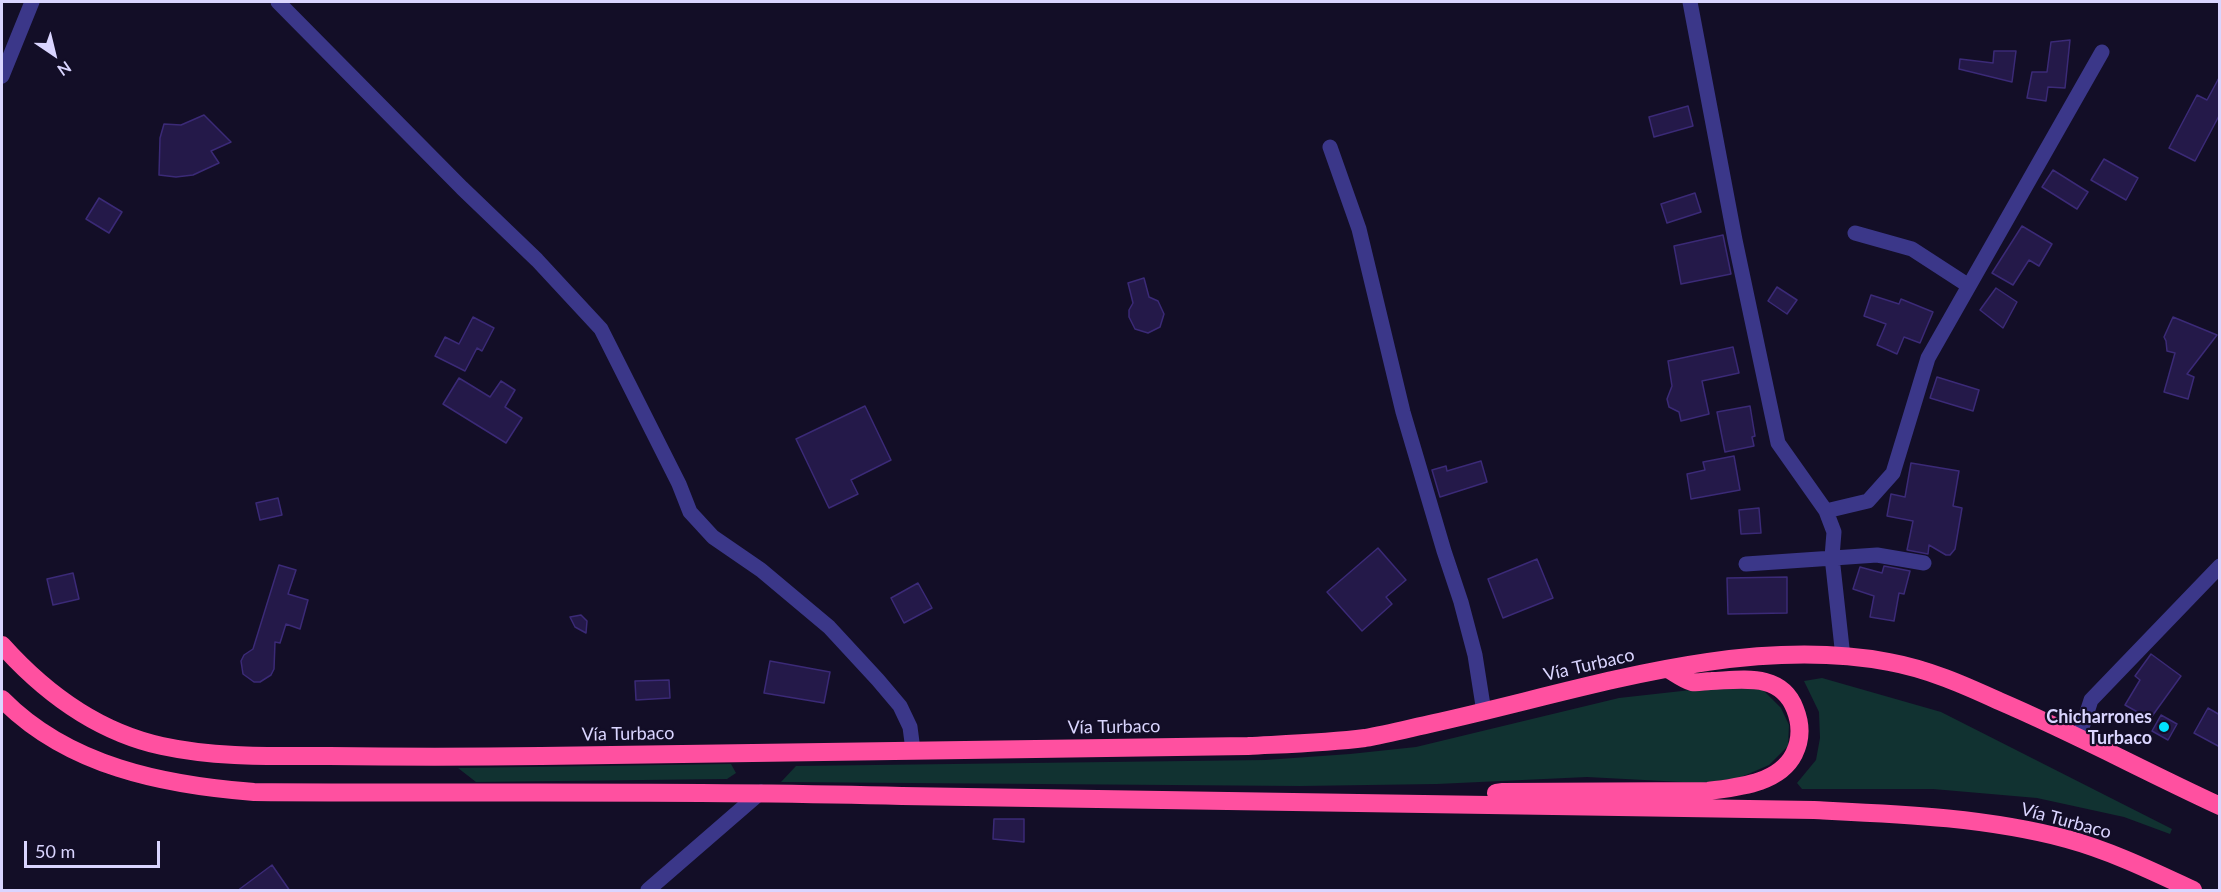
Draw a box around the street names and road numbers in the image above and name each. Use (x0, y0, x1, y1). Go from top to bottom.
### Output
street label: Vía Turbaco (1541, 644, 1637, 686)
street label: Vía Turbaco (1067, 715, 1161, 739)
street label: Vía Turbaco (581, 722, 675, 746)
street label: Vía Turbaco (2018, 799, 2114, 843)

